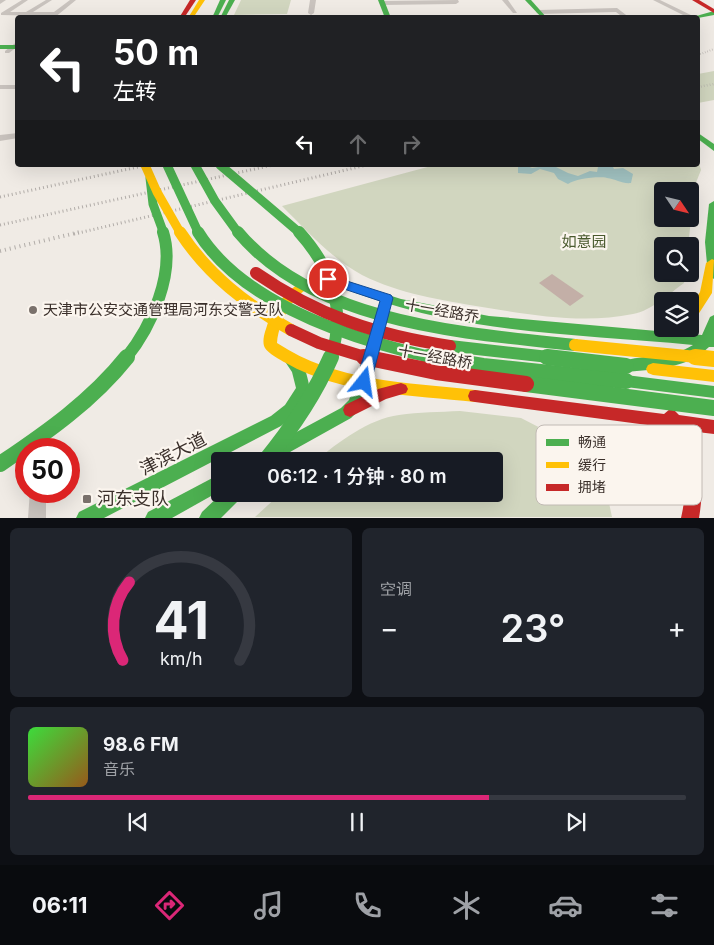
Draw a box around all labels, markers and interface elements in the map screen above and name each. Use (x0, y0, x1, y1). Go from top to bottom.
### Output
text: 50 m (113, 31, 199, 73)
icon: left (30, 35, 95, 100)
text: 左转 (113, 78, 157, 104)
icon: left (291, 130, 319, 158)
icon: ahead (344, 130, 372, 158)
icon: right (397, 130, 425, 158)
north arrow (654, 182, 699, 228)
map controls (654, 182, 699, 337)
park label: 如意园 (561, 232, 607, 251)
button: search (654, 237, 699, 282)
pin (307, 258, 349, 300)
icon: arrive (314, 265, 342, 293)
button: layers (654, 292, 699, 337)
street label: 十一经路乔 (403, 295, 481, 326)
place label: 天津市公安交通管理局河东交警支队 (43, 300, 283, 319)
marker: 天津市公安交通管理局河东交警支队 (27, 304, 39, 316)
street label: 十一经路桥 (396, 341, 474, 372)
position arrow (337, 355, 389, 407)
legend (536, 425, 702, 505)
street label: 津滨大道 (136, 428, 210, 479)
text: 畅通 (578, 433, 606, 450)
speed limit sign: 50 (15, 438, 80, 503)
text: 缓行 (578, 456, 606, 473)
text: 06:12 · 1 分钟 · 80 m (267, 465, 447, 488)
text: 拥堵 (578, 478, 606, 495)
place label: 河东支队 (97, 488, 169, 509)
marker: 河东支队 (81, 493, 93, 505)
text: 空调 (380, 579, 412, 599)
text: 41 (153, 589, 209, 652)
text: 23° (501, 605, 565, 651)
text: − (380, 611, 399, 645)
text: + (667, 611, 686, 645)
text: km/h (160, 648, 202, 669)
text: 98.6 FM (103, 733, 179, 756)
text: 音乐 (103, 759, 135, 779)
icon: previous (124, 808, 152, 836)
icon: pause (343, 808, 371, 836)
icon: next (562, 808, 590, 836)
icon: directions (152, 888, 187, 923)
icon: music (251, 888, 286, 923)
icon: phone (350, 888, 385, 923)
icon: climate (449, 888, 484, 923)
icon: car (548, 888, 583, 923)
icon: filters (647, 888, 682, 923)
text: 06:11 (32, 892, 87, 918)

